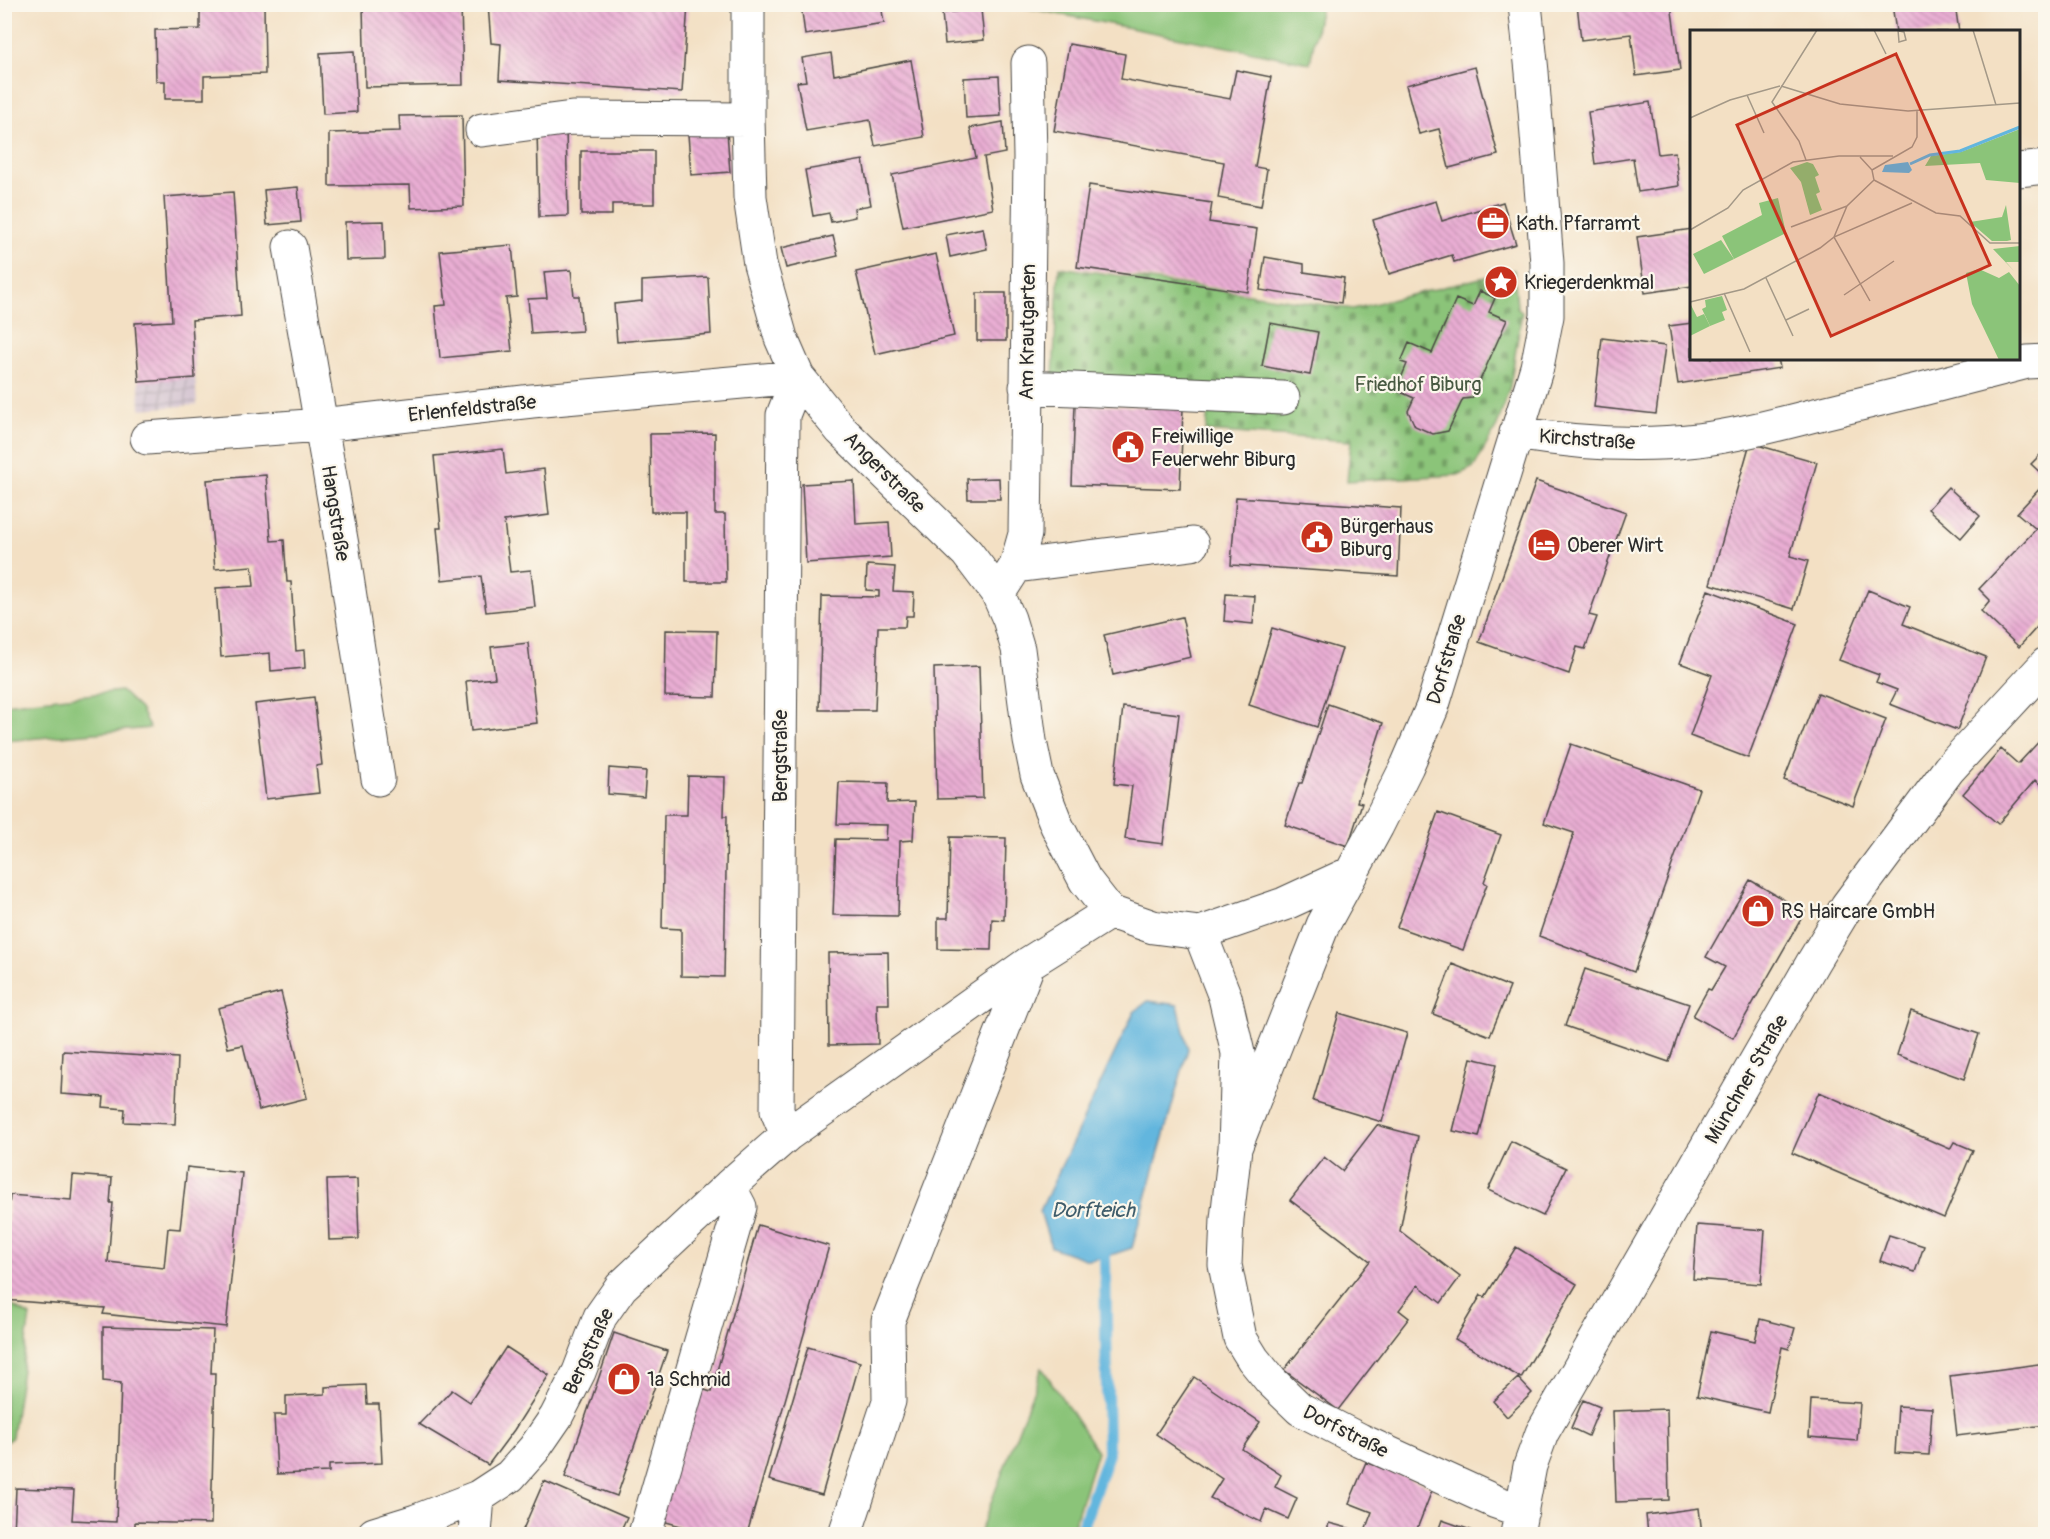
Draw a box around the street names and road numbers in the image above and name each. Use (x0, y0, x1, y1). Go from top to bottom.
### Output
street label: Am Krautgarten (1014, 264, 1041, 400)
street label: Erlenfeldstraße (407, 389, 537, 428)
street label: Kirchstraße (1538, 424, 1636, 455)
street label: Angerstraße (838, 426, 931, 519)
street label: Hangstraße (316, 463, 355, 563)
street label: Dorfstraße (1421, 611, 1472, 707)
street label: Bergstraße (768, 710, 793, 802)
street label: Münchner Straße (1699, 1010, 1794, 1148)
street label: Bergstraße (558, 1304, 619, 1398)
street label: Dorfstraße (1299, 1399, 1393, 1464)

